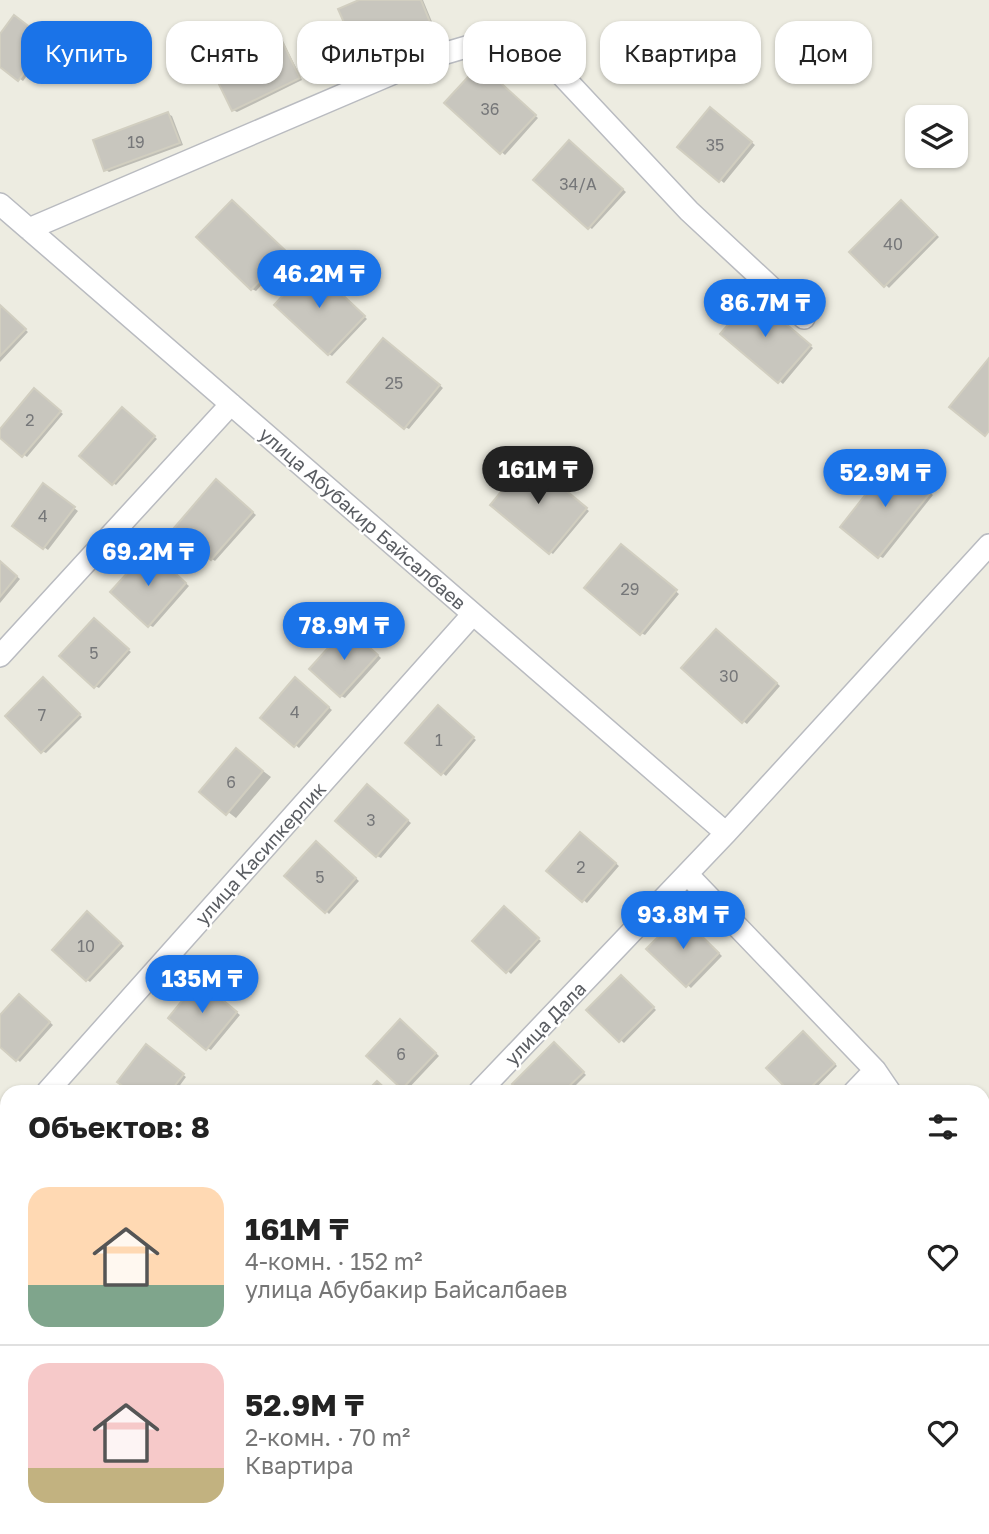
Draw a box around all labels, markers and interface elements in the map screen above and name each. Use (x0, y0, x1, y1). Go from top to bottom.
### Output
chip: Купить (21, 21, 152, 84)
chip: Снять (166, 21, 283, 84)
chip: Фильтры (297, 21, 449, 84)
chip: Новое (463, 21, 586, 84)
chip: Квартира (600, 21, 761, 84)
chip: Дом (775, 21, 872, 84)
house number: 36 (480, 99, 500, 119)
map controls (905, 105, 968, 168)
button: layers (905, 105, 968, 168)
house number: 19 (127, 132, 145, 152)
house number: 35 (706, 135, 724, 155)
house number: 34/А (559, 174, 597, 194)
house number: 40 (883, 234, 903, 254)
pin: 46.2M ₸ (254, 250, 384, 310)
text: 46.2M ₸ (273, 259, 365, 287)
pin: 86.7M ₸ (700, 280, 830, 339)
text: 86.7M ₸ (720, 288, 810, 316)
house number: 25 (385, 373, 403, 393)
house number: 2 (25, 410, 35, 430)
street label: улица Абубакир Байсалбаев (255, 422, 471, 614)
pin: 161M ₸ (481, 447, 595, 506)
pin: 52.9M ₸ (820, 449, 950, 509)
text: 161M ₸ (498, 455, 578, 483)
text: 52.9M ₸ (839, 458, 931, 486)
house number: 4 (38, 506, 48, 526)
pin: 69.2M ₸ (83, 528, 213, 588)
text: 69.2M ₸ (102, 537, 194, 565)
house number: 29 (621, 579, 639, 599)
pin: 78.9M ₸ (279, 602, 409, 662)
text: 78.9M ₸ (299, 611, 389, 639)
house number: 5 (89, 643, 99, 663)
house number: 30 (719, 666, 739, 686)
house number: 4 (290, 702, 300, 722)
house number: 7 (38, 705, 46, 725)
house number: 1 (435, 730, 443, 750)
house number: 6 (226, 772, 236, 792)
street label: улица Касипкерлик (190, 777, 330, 929)
house number: 3 (366, 810, 376, 830)
house number: 2 (576, 857, 586, 877)
house number: 5 (315, 867, 325, 887)
pin: 93.8M ₸ (618, 892, 748, 951)
text: 93.8M ₸ (637, 900, 729, 928)
house number: 10 (77, 936, 95, 956)
pin: 135M ₸ (145, 956, 259, 1015)
text: 135M ₸ (161, 964, 243, 992)
street label: улица Дала (500, 977, 590, 1069)
house number: 6 (396, 1044, 406, 1064)
icon: filters (924, 1108, 962, 1146)
text: Объектов: 8 (28, 1109, 210, 1145)
text: 161M ₸ (245, 1211, 349, 1247)
icon: home (84, 1215, 168, 1299)
icon: heart (924, 1238, 962, 1276)
text: 4-комн. · 152 m² (245, 1247, 422, 1275)
text: улица Абубакир Байсалбаев (245, 1275, 568, 1303)
text: 52.9M ₸ (245, 1387, 364, 1423)
icon: home (84, 1391, 168, 1475)
icon: heart (924, 1414, 962, 1452)
text: 2-комн. · 70 m² (245, 1423, 410, 1451)
text: Квартира (245, 1451, 353, 1479)

